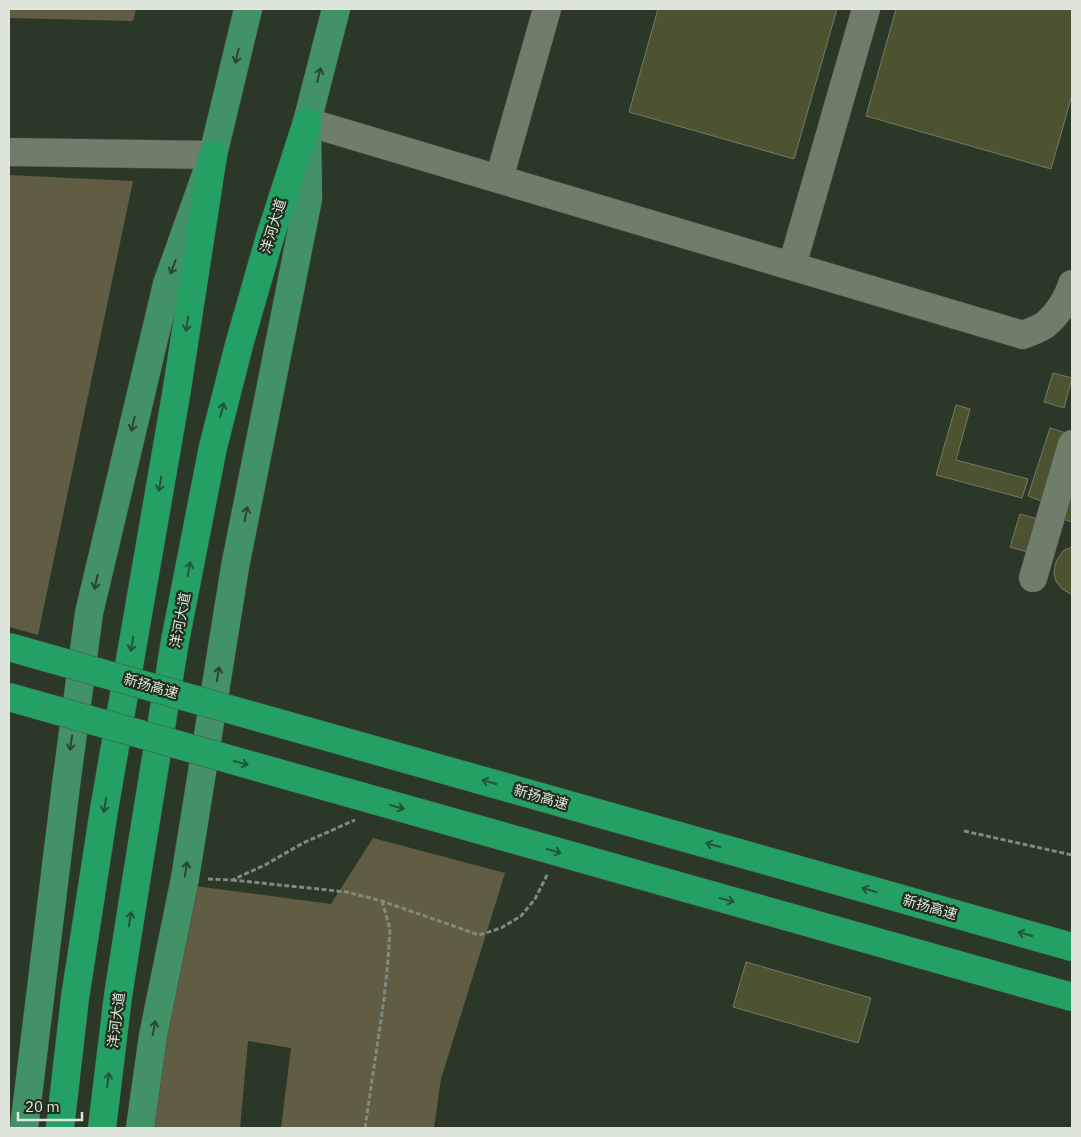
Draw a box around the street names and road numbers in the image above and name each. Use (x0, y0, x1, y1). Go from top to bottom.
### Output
street label: 洋河大道 (256, 197, 290, 255)
street label: 洋河大道 (166, 591, 194, 649)
street label: 新扬高速 (122, 670, 180, 702)
street label: 新扬高速 (512, 781, 570, 813)
street label: 新扬高速 (901, 891, 959, 923)
street label: 洋河大道 (104, 991, 128, 1049)

